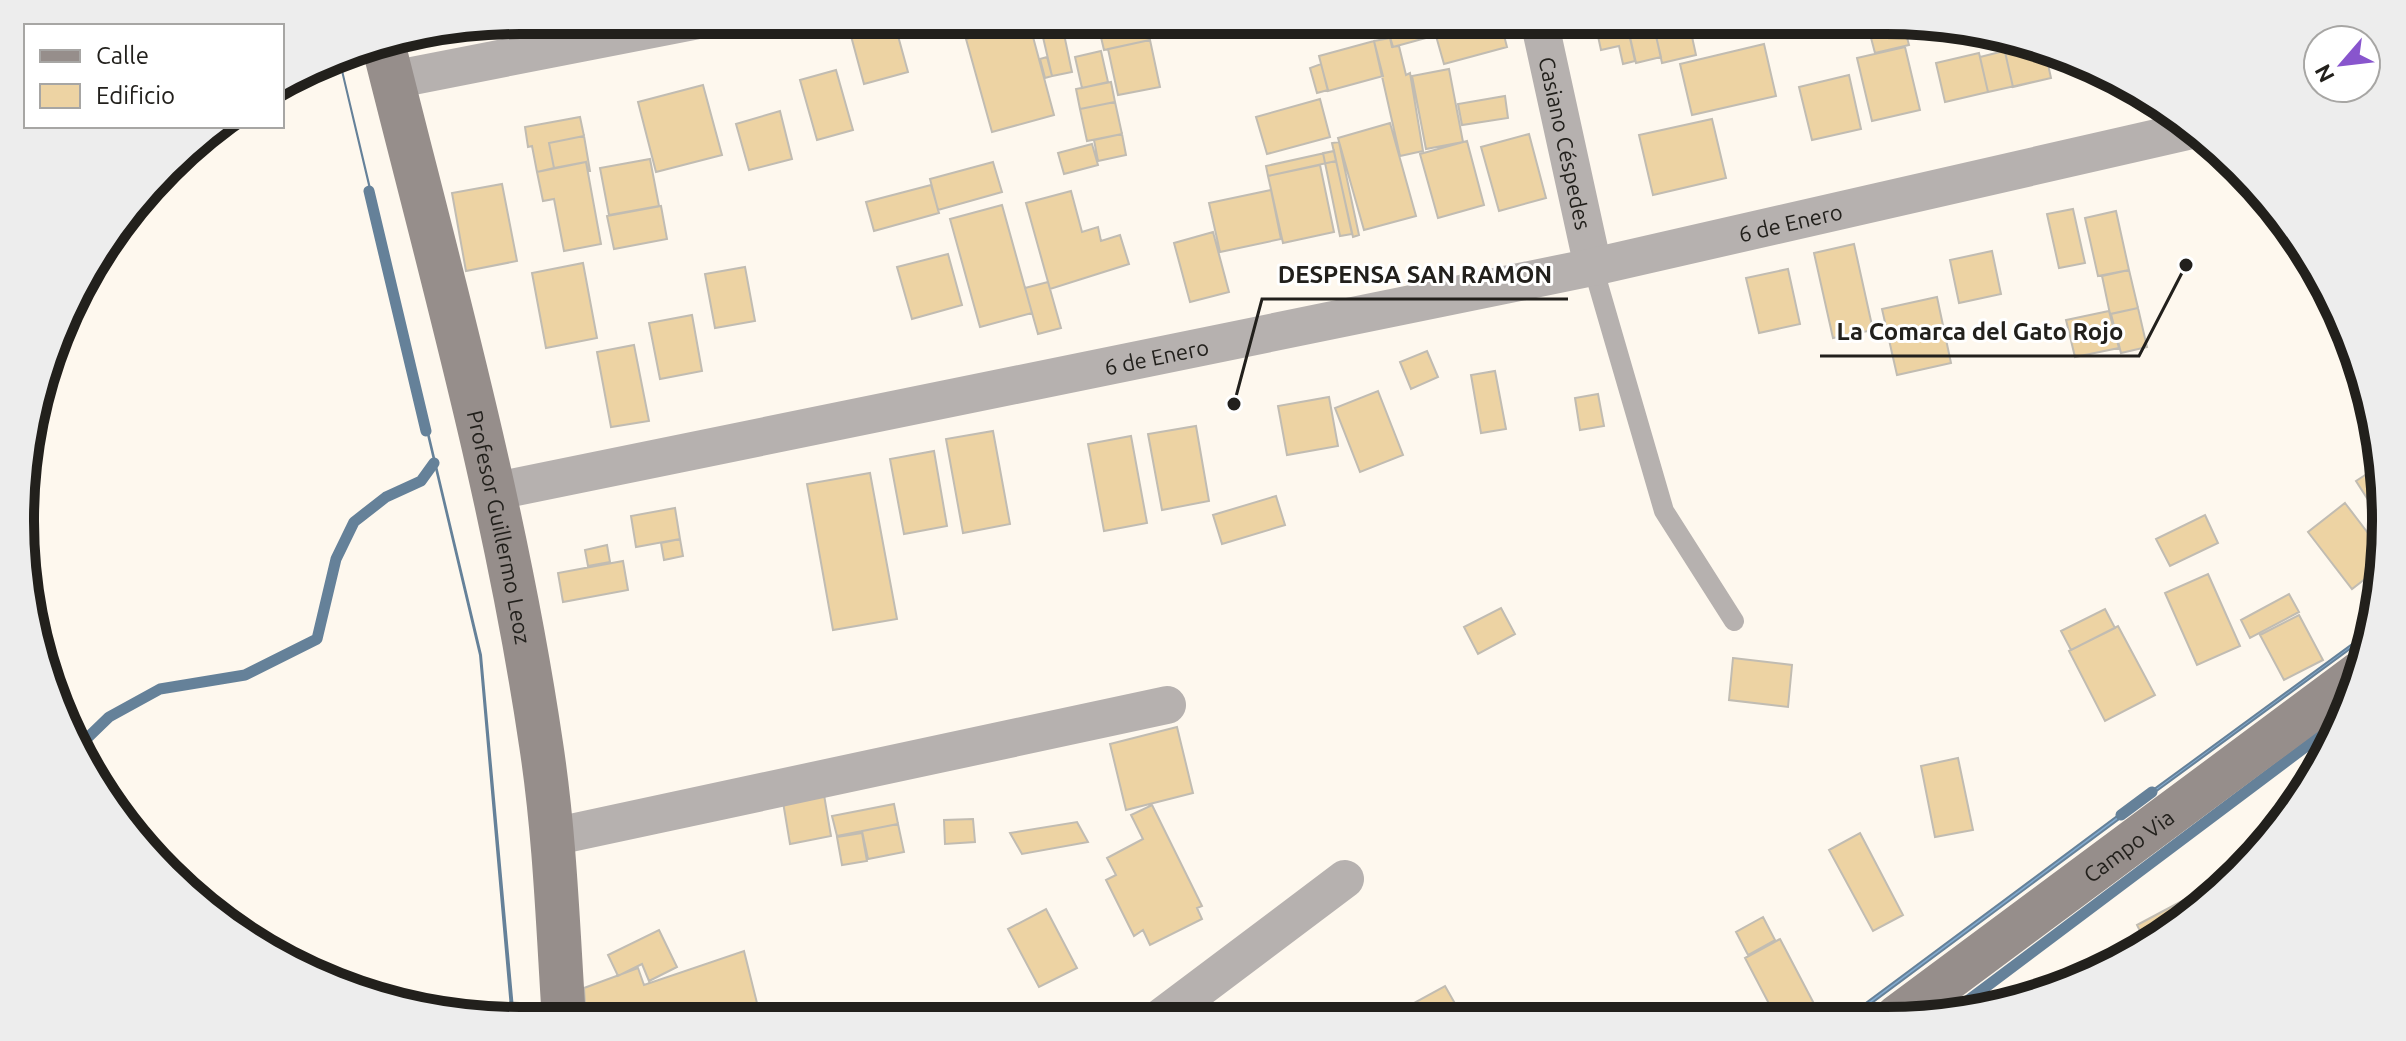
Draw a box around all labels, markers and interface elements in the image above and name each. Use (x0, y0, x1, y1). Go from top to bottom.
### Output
legend (24, 24, 284, 128)
north arrow (2302, 24, 2382, 104)
text: Calle (96, 42, 149, 69)
street label: Casiano Céspedes (1535, 54, 1597, 232)
text: N (2309, 61, 2339, 87)
text: Edificio (96, 82, 175, 109)
street label: 6 de Enero (1736, 198, 1845, 246)
callout: DESPENSA SAN RAMON (1262, 251, 1568, 299)
text: DESPENSA SAN RAMON (1278, 261, 1552, 288)
callout: La Comarca del Gato Rojo (1820, 308, 2139, 356)
text: La Comarca del Gato Rojo (1837, 318, 2123, 345)
street label: 6 de Enero (1102, 333, 1211, 379)
street label: Profesor Guillermo Leoz (463, 408, 537, 646)
street label: Campo Via (2078, 804, 2178, 887)

